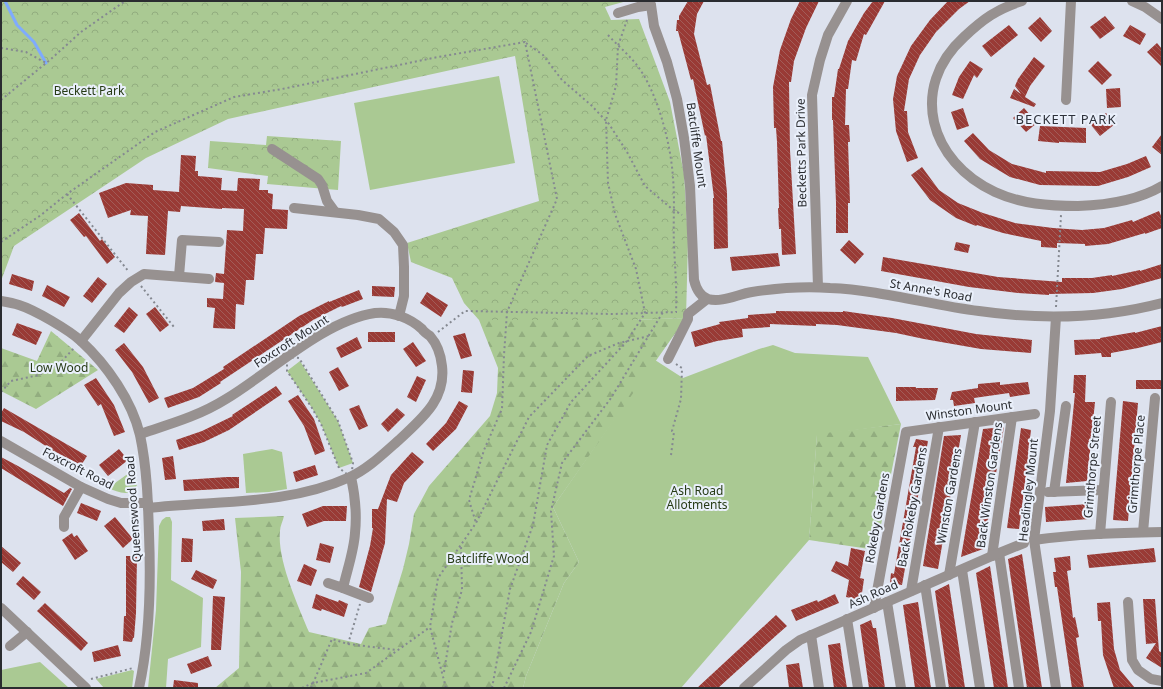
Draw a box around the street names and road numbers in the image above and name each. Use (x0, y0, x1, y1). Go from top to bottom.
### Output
street label: Becketts Park Drive (792, 98, 810, 208)
street label: Batcliffe Mount (683, 101, 712, 190)
street label: St Anne's Road (889, 274, 973, 306)
street label: Foxcroft Mount (250, 310, 332, 372)
street label: Winston Mount (925, 395, 1014, 424)
street label: Grimthorpe Street (1079, 414, 1105, 519)
street label: Grimthorpe Place (1123, 414, 1149, 514)
street label: Back Winston Gardens (972, 421, 1006, 549)
street label: Headingley Mount (1014, 437, 1042, 543)
street label: Foxcroft Road (40, 443, 116, 493)
street label: Back Rokeby Gardens (893, 445, 931, 568)
street label: Winston Gardens (932, 446, 966, 545)
street label: Queenswood Road (121, 455, 145, 563)
street label: Rokeby Gardens (861, 471, 893, 565)
street label: Ash Road (845, 575, 901, 613)

